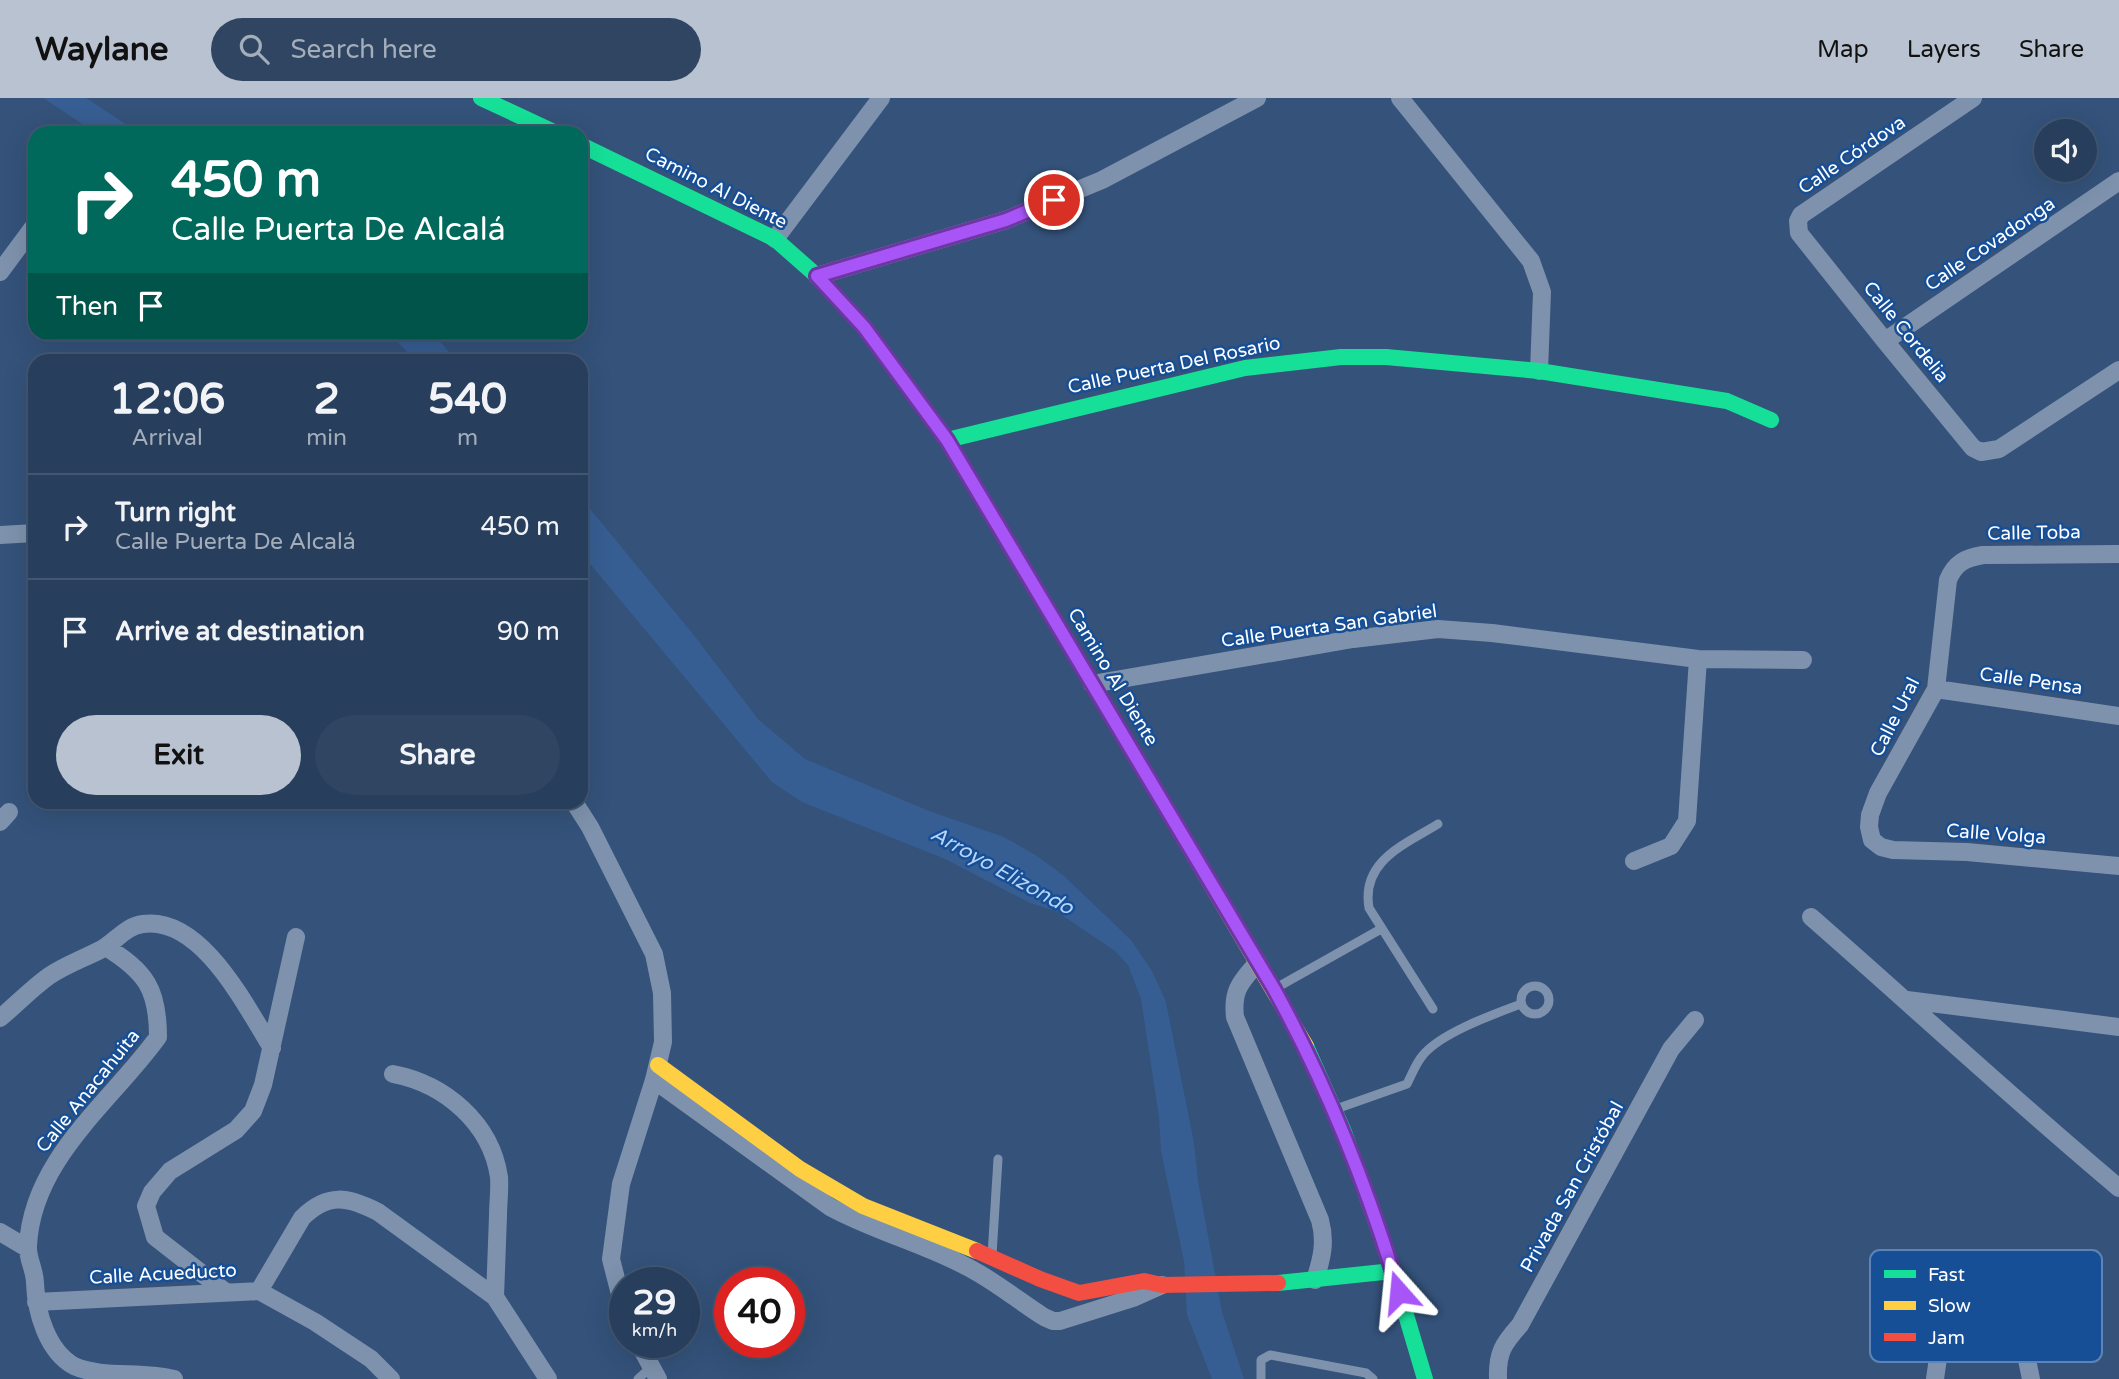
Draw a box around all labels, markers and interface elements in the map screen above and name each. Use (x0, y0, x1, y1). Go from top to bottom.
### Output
search box (211, 18, 701, 81)
text: Waylane (35, 30, 169, 69)
icon: search (235, 30, 273, 68)
text: Search here (291, 34, 437, 65)
text: Map (1817, 35, 1869, 64)
text: Layers (1907, 35, 1981, 64)
text: Share (2019, 35, 2084, 64)
street label: Calle Córdova (1794, 111, 1910, 199)
map controls (2034, 119, 2097, 182)
button: sound (2034, 119, 2097, 182)
street label: Camino Al Diente (641, 143, 791, 233)
text: 450 m (171, 151, 321, 210)
icon: right (56, 154, 147, 245)
pin (1024, 170, 1084, 230)
icon: arrive (1035, 181, 1073, 219)
street label: Calle Covadonga (1921, 192, 2059, 296)
text: Calle Puerta De Alcalá (171, 211, 506, 249)
street label: Calle Cordelia (1859, 277, 1953, 387)
icon: arrive (132, 287, 170, 325)
text: Then (56, 291, 118, 322)
street label: Calle Puerta Del Rosario (1066, 332, 1282, 398)
text: 12:06 (109, 374, 225, 425)
text: 2 (313, 374, 340, 425)
text: 540 (428, 374, 507, 425)
text: Arrival (132, 424, 203, 452)
text: min (306, 424, 347, 452)
text: m (457, 424, 478, 452)
text: Turn right (115, 497, 236, 528)
icon: right (56, 508, 94, 546)
text: 450 m (480, 511, 560, 542)
street label: Calle Toba (1987, 521, 2081, 545)
text: Calle Puerta De Alcalá (115, 528, 356, 556)
street label: Calle Puerta San Gabriel (1220, 600, 1438, 652)
street label: Camino Al Diente (1063, 604, 1163, 750)
icon: arrive (56, 613, 94, 651)
text: Arrive at destination (115, 616, 365, 647)
text: 90 m (497, 616, 560, 647)
street label: Calle Pensa (1978, 663, 2084, 699)
street label: Calle Ural (1866, 674, 1924, 760)
button: Exit (56, 715, 301, 795)
button: Share (315, 715, 560, 795)
street label: Calle Volga (1945, 820, 2047, 848)
water label: Arroyo Elizondo (926, 821, 1079, 921)
street label: Calle Anacahuita (32, 1025, 144, 1157)
street label: Privada San Cristóbal (1516, 1098, 1628, 1276)
legend (1870, 1250, 2102, 1362)
position arrow (1362, 1255, 1436, 1329)
street label: Calle Acueducto (89, 1259, 237, 1289)
text: Fast (1928, 1264, 1965, 1286)
speed limit sign: 40 (714, 1267, 805, 1358)
text: 29 (633, 1282, 676, 1324)
text: Slow (1928, 1295, 1971, 1317)
text: km/h (632, 1319, 677, 1341)
text: Jam (1928, 1327, 1965, 1349)

